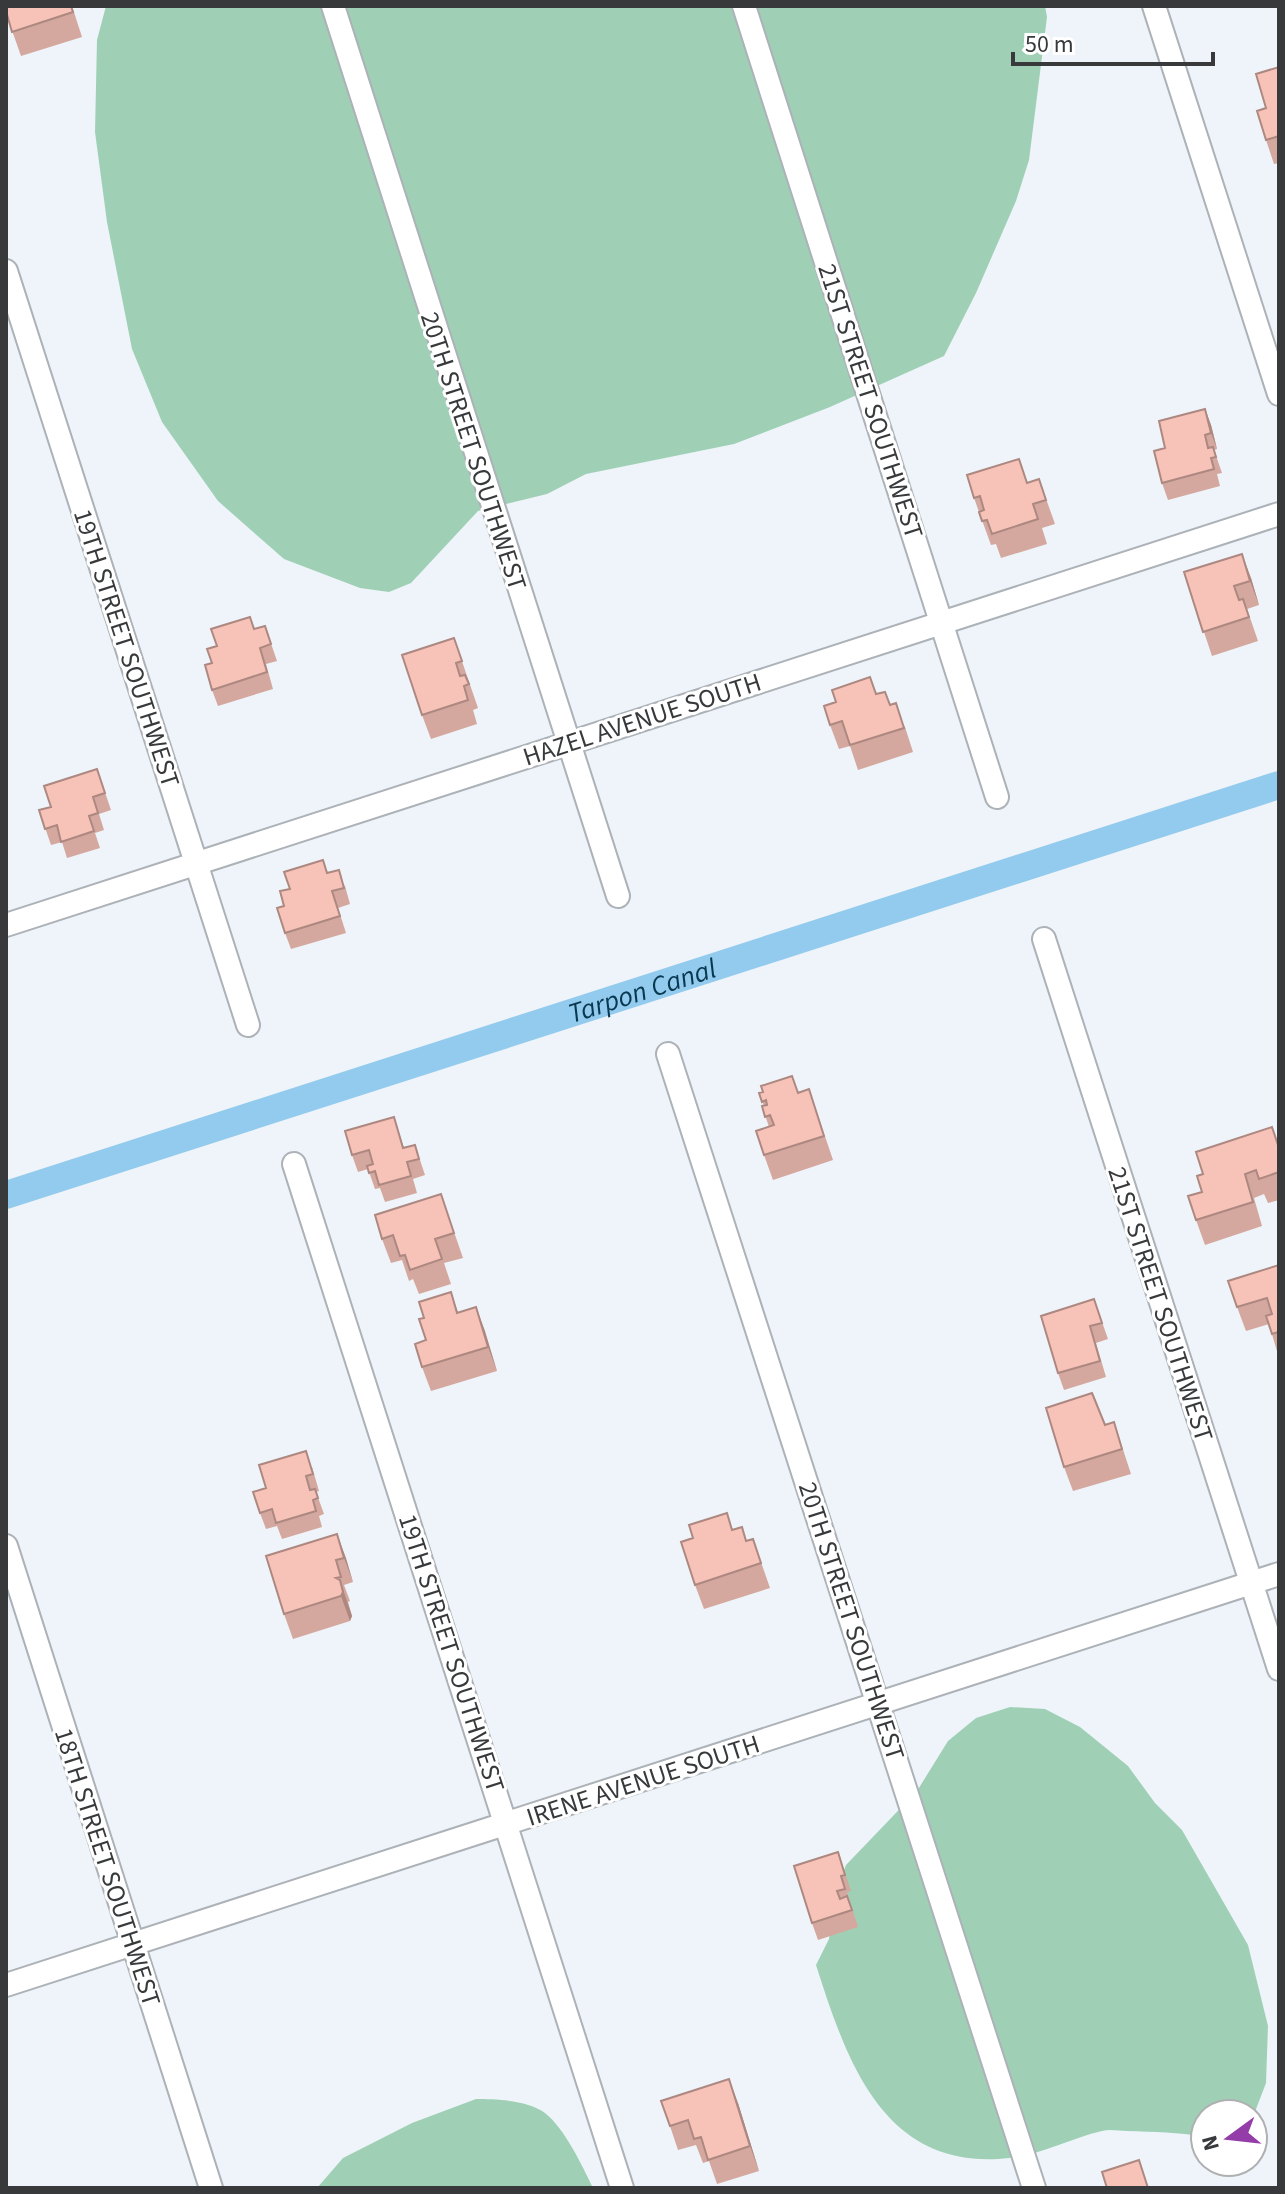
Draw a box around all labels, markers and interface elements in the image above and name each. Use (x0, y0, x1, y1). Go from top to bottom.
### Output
scale bar (1013, 16, 1213, 66)
text: 50 m (1025, 27, 1074, 62)
street label: 21ST STREET SOUTHWEST (809, 259, 933, 544)
street label: 20TH STREET SOUTHWEST (411, 307, 536, 595)
street label: 19TH STREET SOUTHWEST (64, 504, 189, 792)
street label: HAZEL AVENUE SOUTH (518, 663, 766, 775)
water label: Tarpon Canal (563, 949, 721, 1034)
street label: 21ST STREET SOUTHWEST (1099, 1162, 1223, 1447)
street label: 20TH STREET SOUTHWEST (789, 1477, 914, 1765)
street label: 19TH STREET SOUTHWEST (389, 1509, 514, 1797)
street label: 18TH STREET SOUTHWEST (45, 1723, 170, 2011)
street label: IRENE AVENUE SOUTH (522, 1725, 765, 1836)
north arrow (1189, 2098, 1269, 2178)
text: N (1193, 2132, 1228, 2154)

